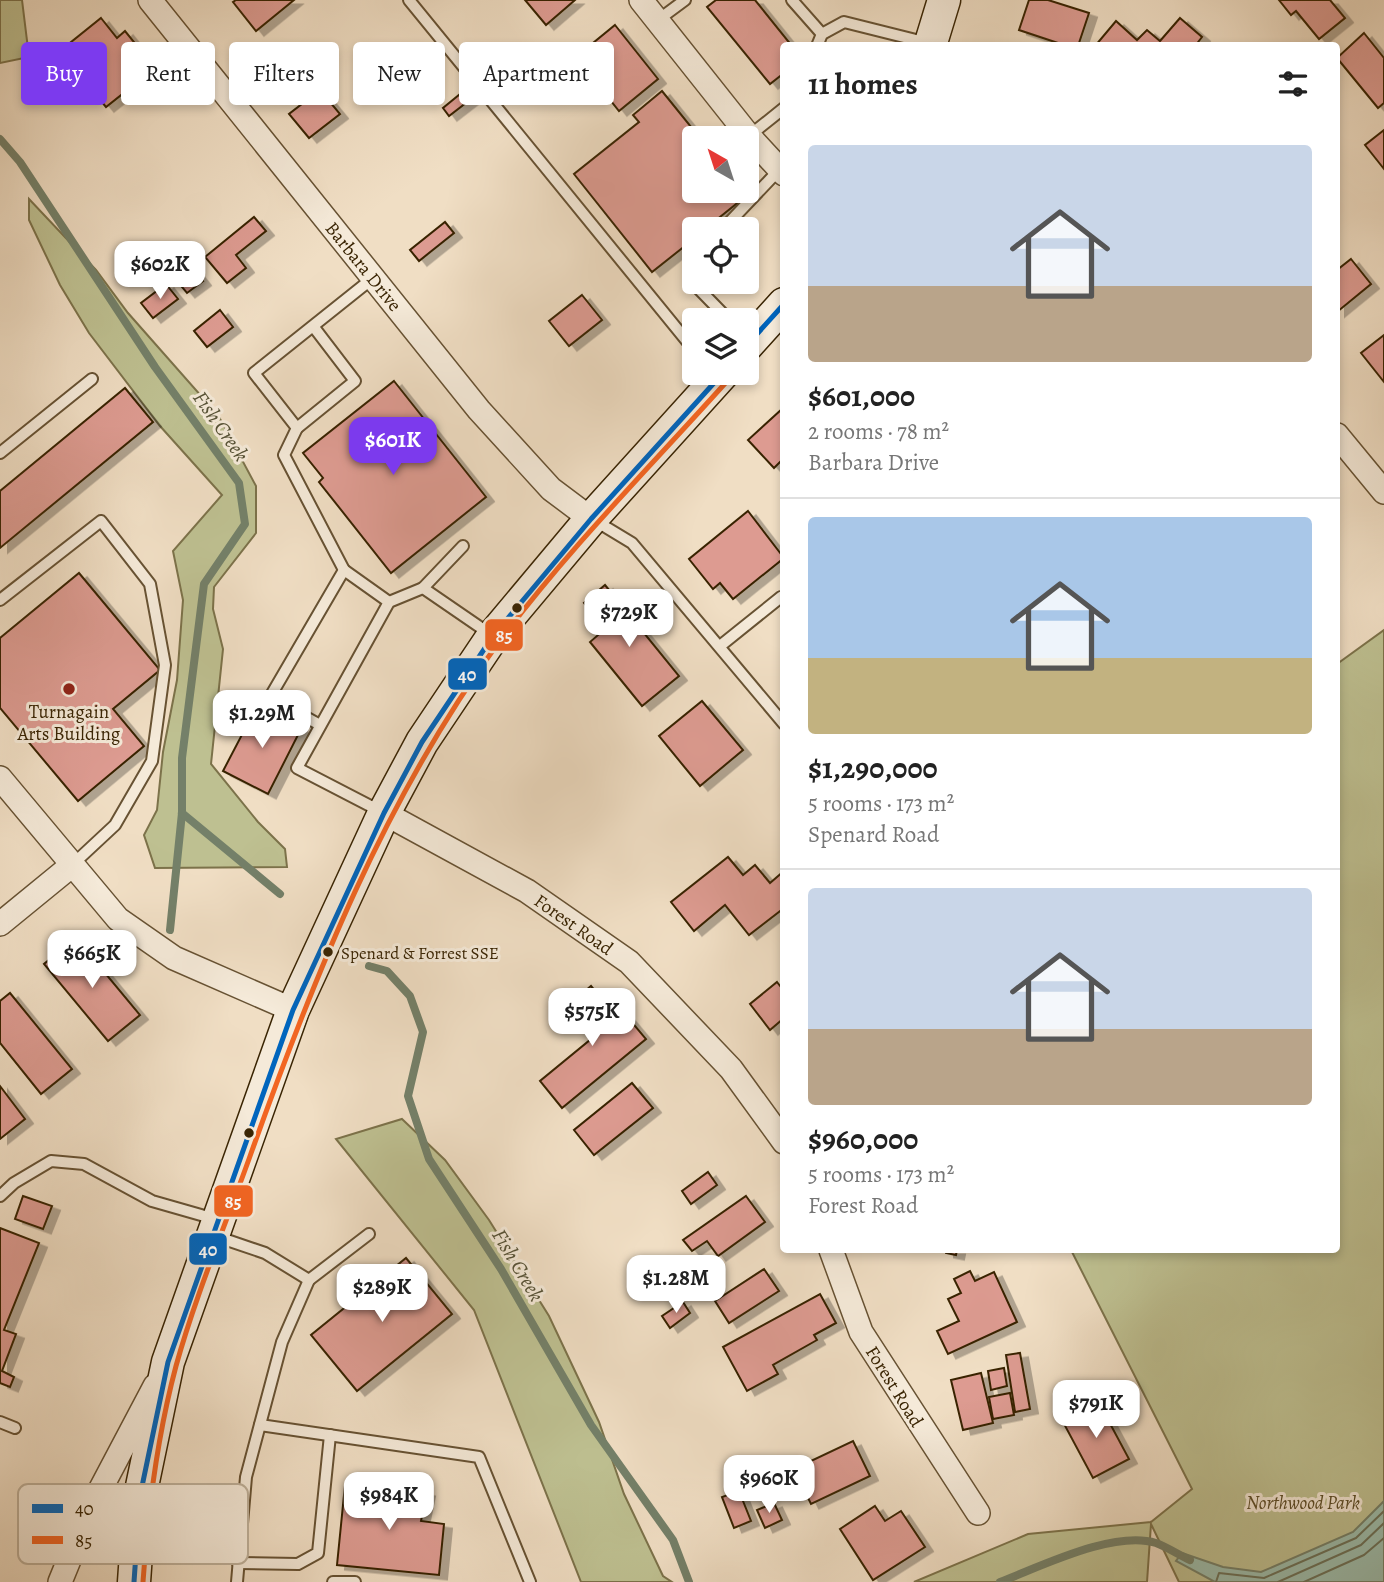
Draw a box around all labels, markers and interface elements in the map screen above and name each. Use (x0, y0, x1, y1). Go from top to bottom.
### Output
chip: Buy (21, 42, 107, 105)
chip: Rent (121, 42, 215, 105)
chip: Filters (229, 42, 339, 105)
chip: New (353, 42, 445, 105)
chip: Apartment (459, 42, 614, 105)
text: 11 homes (808, 64, 918, 104)
icon: filters (1274, 65, 1312, 103)
north arrow (682, 126, 760, 203)
map controls (682, 126, 759, 385)
icon: home (997, 191, 1123, 317)
street label: Barbara Drive (319, 216, 407, 317)
button: locate (682, 217, 759, 294)
pin: $602K (111, 242, 209, 301)
text: $602K (130, 248, 190, 279)
button: layers (682, 308, 759, 385)
text: $601,000 (808, 376, 915, 416)
water label: Fish Creek (187, 385, 255, 467)
text: 2 rooms · 78 m² (808, 416, 949, 447)
pin: $601K (344, 418, 442, 477)
text: $601K (365, 424, 421, 455)
text: Barbara Drive (808, 447, 939, 478)
icon: home (997, 563, 1123, 689)
pin: $729K (580, 590, 678, 649)
text: $729K (600, 596, 658, 627)
unlabelled marker (510, 601, 524, 615)
line badge: 85 (484, 618, 524, 652)
text: 85 (495, 623, 513, 649)
line badge: 40 (447, 657, 488, 691)
text: 40 (458, 662, 477, 688)
marker: Turnagain Arts Building (61, 681, 77, 697)
pin: $1.29M (205, 690, 319, 750)
text: $1.29M (229, 697, 295, 728)
place label: Turnagain Arts Building (17, 699, 121, 747)
text: $1,290,000 (808, 748, 938, 788)
text: 5 rooms · 173 m² (808, 788, 954, 819)
text: Spenard Road (808, 819, 939, 850)
street label: Forest Road (529, 888, 619, 962)
pin: $665K (43, 930, 141, 990)
icon: home (997, 934, 1123, 1060)
text: $665K (63, 937, 121, 968)
place label: Spenard & Forrest SSE (341, 942, 499, 965)
marker: Spenard & Forrest SSE (321, 945, 335, 959)
pin: $575K (543, 988, 641, 1048)
text: $575K (564, 995, 620, 1026)
text: $960,000 (808, 1119, 918, 1159)
unlabelled marker (242, 1126, 256, 1140)
text: 5 rooms · 173 m² (808, 1159, 954, 1190)
line badge: 85 (213, 1184, 254, 1218)
text: 85 (224, 1189, 242, 1215)
text: Forest Road (808, 1190, 918, 1221)
water label: Fish Creek (485, 1223, 551, 1307)
line badge: 40 (188, 1232, 228, 1266)
text: 40 (199, 1237, 218, 1263)
pin: $1.28M (619, 1256, 733, 1315)
text: $1.28M (643, 1262, 709, 1293)
pin: $289K (333, 1264, 431, 1324)
text: $289K (353, 1271, 411, 1302)
street label: Forest Road (859, 1341, 930, 1433)
pin: $791K (1047, 1380, 1145, 1440)
text: $791K (1069, 1387, 1123, 1418)
pin: $960K (720, 1456, 818, 1515)
text: $960K (740, 1462, 798, 1493)
pin: $984K (340, 1472, 438, 1532)
text: $984K (360, 1479, 418, 1510)
legend (18, 1484, 248, 1564)
park label: Northwood Park (1246, 1490, 1360, 1516)
text: 40 (75, 1496, 94, 1522)
text: 85 (75, 1528, 92, 1554)

